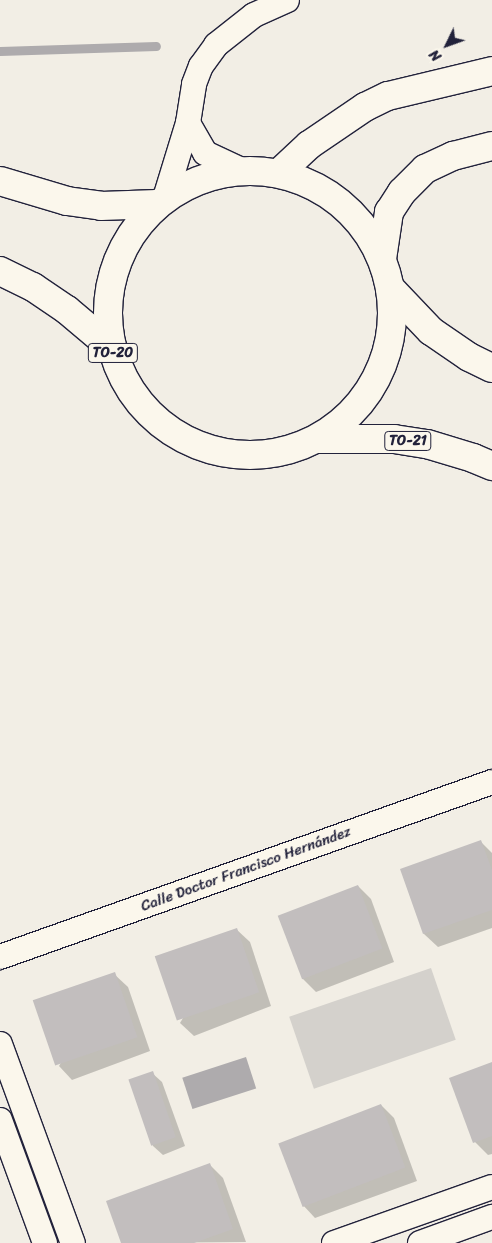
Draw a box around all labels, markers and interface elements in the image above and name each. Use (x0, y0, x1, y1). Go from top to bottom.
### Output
north arrow (422, 20, 472, 70)
text: N (423, 43, 448, 67)
road number: TO-20 (87, 342, 139, 364)
road number: TO-21 (384, 430, 432, 452)
street label: Calle Doctor Francisco Hernández (138, 822, 354, 916)

